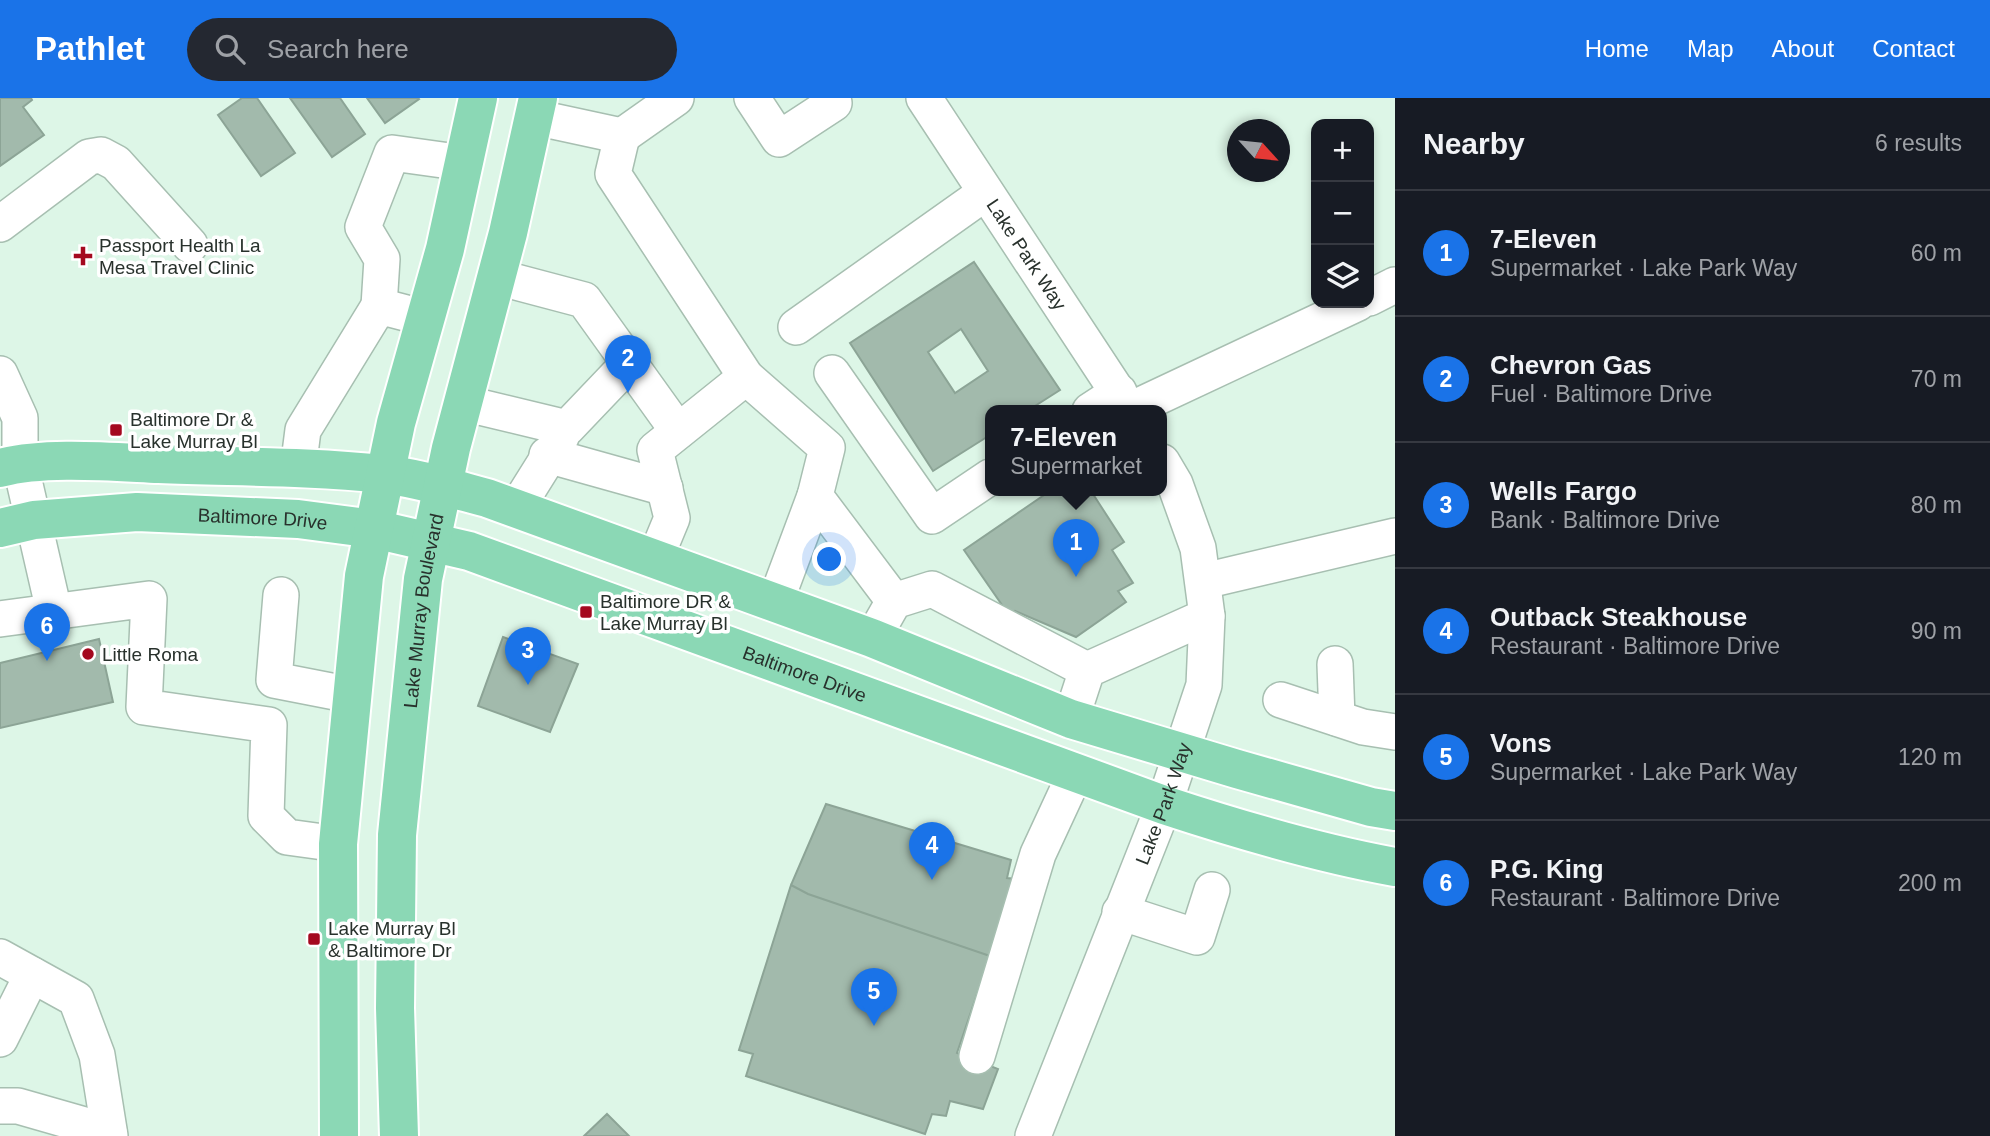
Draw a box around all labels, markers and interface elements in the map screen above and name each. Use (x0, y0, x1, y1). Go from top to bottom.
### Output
search box (187, 18, 677, 81)
text: Pathlet (35, 30, 145, 67)
icon: search (211, 30, 249, 68)
text: Search here (267, 34, 409, 64)
text: Home (1585, 35, 1649, 62)
text: Map (1687, 35, 1734, 62)
text: About (1772, 35, 1834, 62)
text: Contact (1872, 35, 1955, 62)
north arrow (1227, 119, 1290, 182)
map controls (1311, 119, 1374, 308)
button: + (1311, 119, 1374, 182)
text: Nearby (1423, 127, 1525, 160)
text: 6 results (1875, 130, 1962, 156)
button: − (1311, 182, 1374, 245)
street label: Lake Park Way (982, 195, 1071, 314)
text: 7-Eleven (1490, 224, 1597, 254)
place label: Passport Health La Mesa Travel Clinic (99, 235, 261, 278)
text: 1 (1440, 240, 1452, 266)
text: 60 m (1911, 240, 1962, 266)
button: layers (1311, 245, 1374, 308)
marker: Passport Health La Mesa Travel Clinic (73, 246, 93, 266)
text: Supermarket · Lake Park Way (1490, 255, 1797, 281)
pin: 2 (605, 335, 651, 393)
text: Chevron Gas (1490, 350, 1652, 380)
text: 2 (1440, 366, 1452, 392)
text: 70 m (1911, 366, 1962, 392)
text: Fuel · Baltimore Drive (1490, 381, 1712, 407)
popup (985, 405, 1167, 496)
place label: Baltimore Dr & Lake Murray Bl (130, 409, 258, 452)
marker: Baltimore Dr & Lake Murray Bl (108, 422, 124, 438)
text: 7-Eleven (1010, 422, 1117, 452)
text: Supermarket (1010, 453, 1142, 479)
text: Wells Fargo (1490, 476, 1637, 506)
text: 3 (1440, 492, 1452, 518)
text: 80 m (1911, 492, 1962, 518)
street label: Baltimore Drive (197, 505, 329, 534)
text: Bank · Baltimore Drive (1490, 507, 1720, 533)
street label: Lake Murray Boulevard (400, 511, 448, 709)
pin: 1 (1053, 519, 1099, 577)
your location (812, 542, 846, 576)
place label: Baltimore DR & Lake Murray Bl (600, 591, 731, 634)
text: Outback Steakhouse (1490, 602, 1747, 632)
pin: 6 (24, 603, 70, 661)
marker: Baltimore DR & Lake Murray Bl (578, 604, 594, 620)
text: 4 (1440, 618, 1452, 644)
text: 90 m (1911, 618, 1962, 644)
pin: 3 (505, 627, 551, 685)
text: Restaurant · Baltimore Drive (1490, 633, 1780, 659)
street label: Baltimore Drive (740, 642, 869, 706)
place label: Little Roma (102, 644, 199, 665)
marker: Little Roma (80, 646, 96, 662)
text: Vons (1490, 728, 1552, 758)
street label: Lake Park Way (1131, 740, 1195, 868)
text: 5 (1440, 744, 1452, 770)
text: 120 m (1898, 744, 1962, 770)
text: Supermarket · Lake Park Way (1490, 759, 1797, 785)
pin: 4 (909, 822, 955, 880)
text: P.G. King (1490, 854, 1604, 884)
text: 6 (1440, 870, 1452, 896)
text: 200 m (1898, 870, 1962, 896)
text: Restaurant · Baltimore Drive (1490, 885, 1780, 911)
place label: Lake Murray Bl & Baltimore Dr (328, 918, 456, 961)
marker: Lake Murray Bl & Baltimore Dr (306, 931, 322, 947)
pin: 5 (851, 968, 897, 1026)

